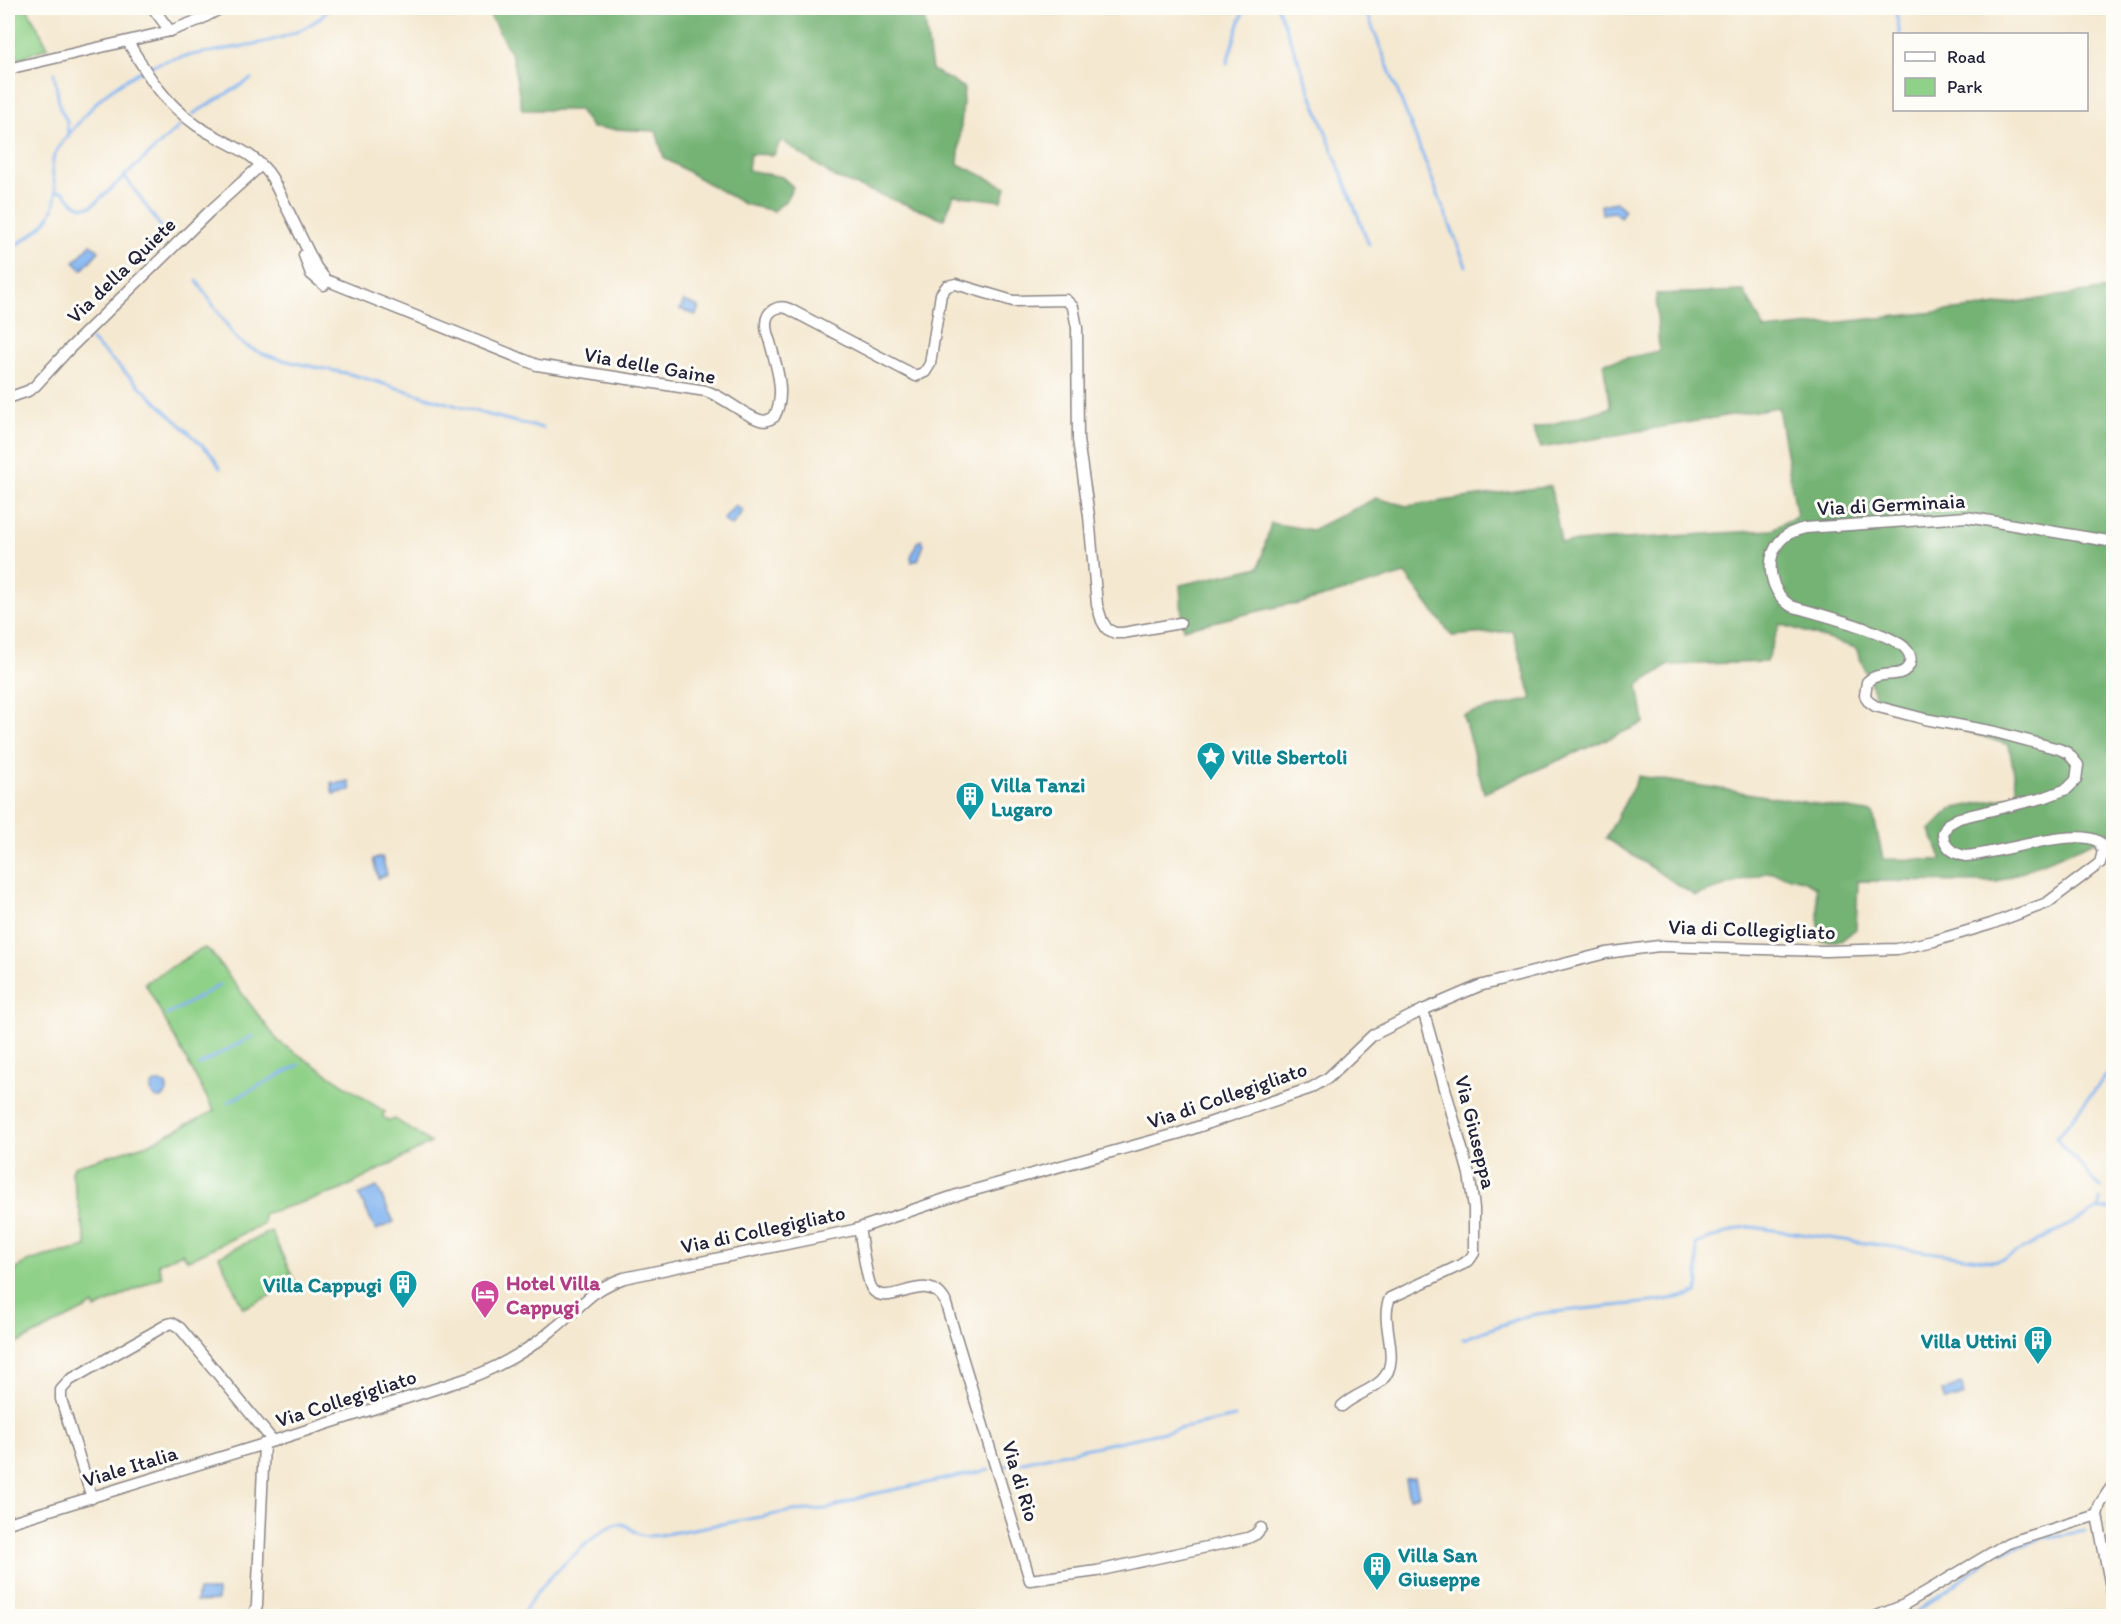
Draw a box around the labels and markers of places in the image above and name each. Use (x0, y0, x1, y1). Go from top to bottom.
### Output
place icon: Ville Sbertoli (1195, 740, 1227, 782)
place label: Ville Sbertoli (1232, 744, 1348, 769)
place label: Villa Tanzi Lugaro (991, 772, 1085, 822)
building icon: Villa Tanzi Lugaro (954, 780, 986, 822)
building icon: Villa Cappugi (387, 1268, 419, 1310)
place label: Hotel Villa Cappugi (506, 1270, 601, 1320)
place label: Villa Cappugi (263, 1272, 382, 1298)
hotel icon: Hotel Villa Cappugi (469, 1278, 501, 1320)
building icon: Villa Uttini (2022, 1324, 2054, 1366)
place label: Villa Uttini (1921, 1328, 2017, 1353)
place label: Villa San Giuseppe (1398, 1542, 1480, 1592)
building icon: Villa San Giuseppe (1361, 1550, 1393, 1592)

